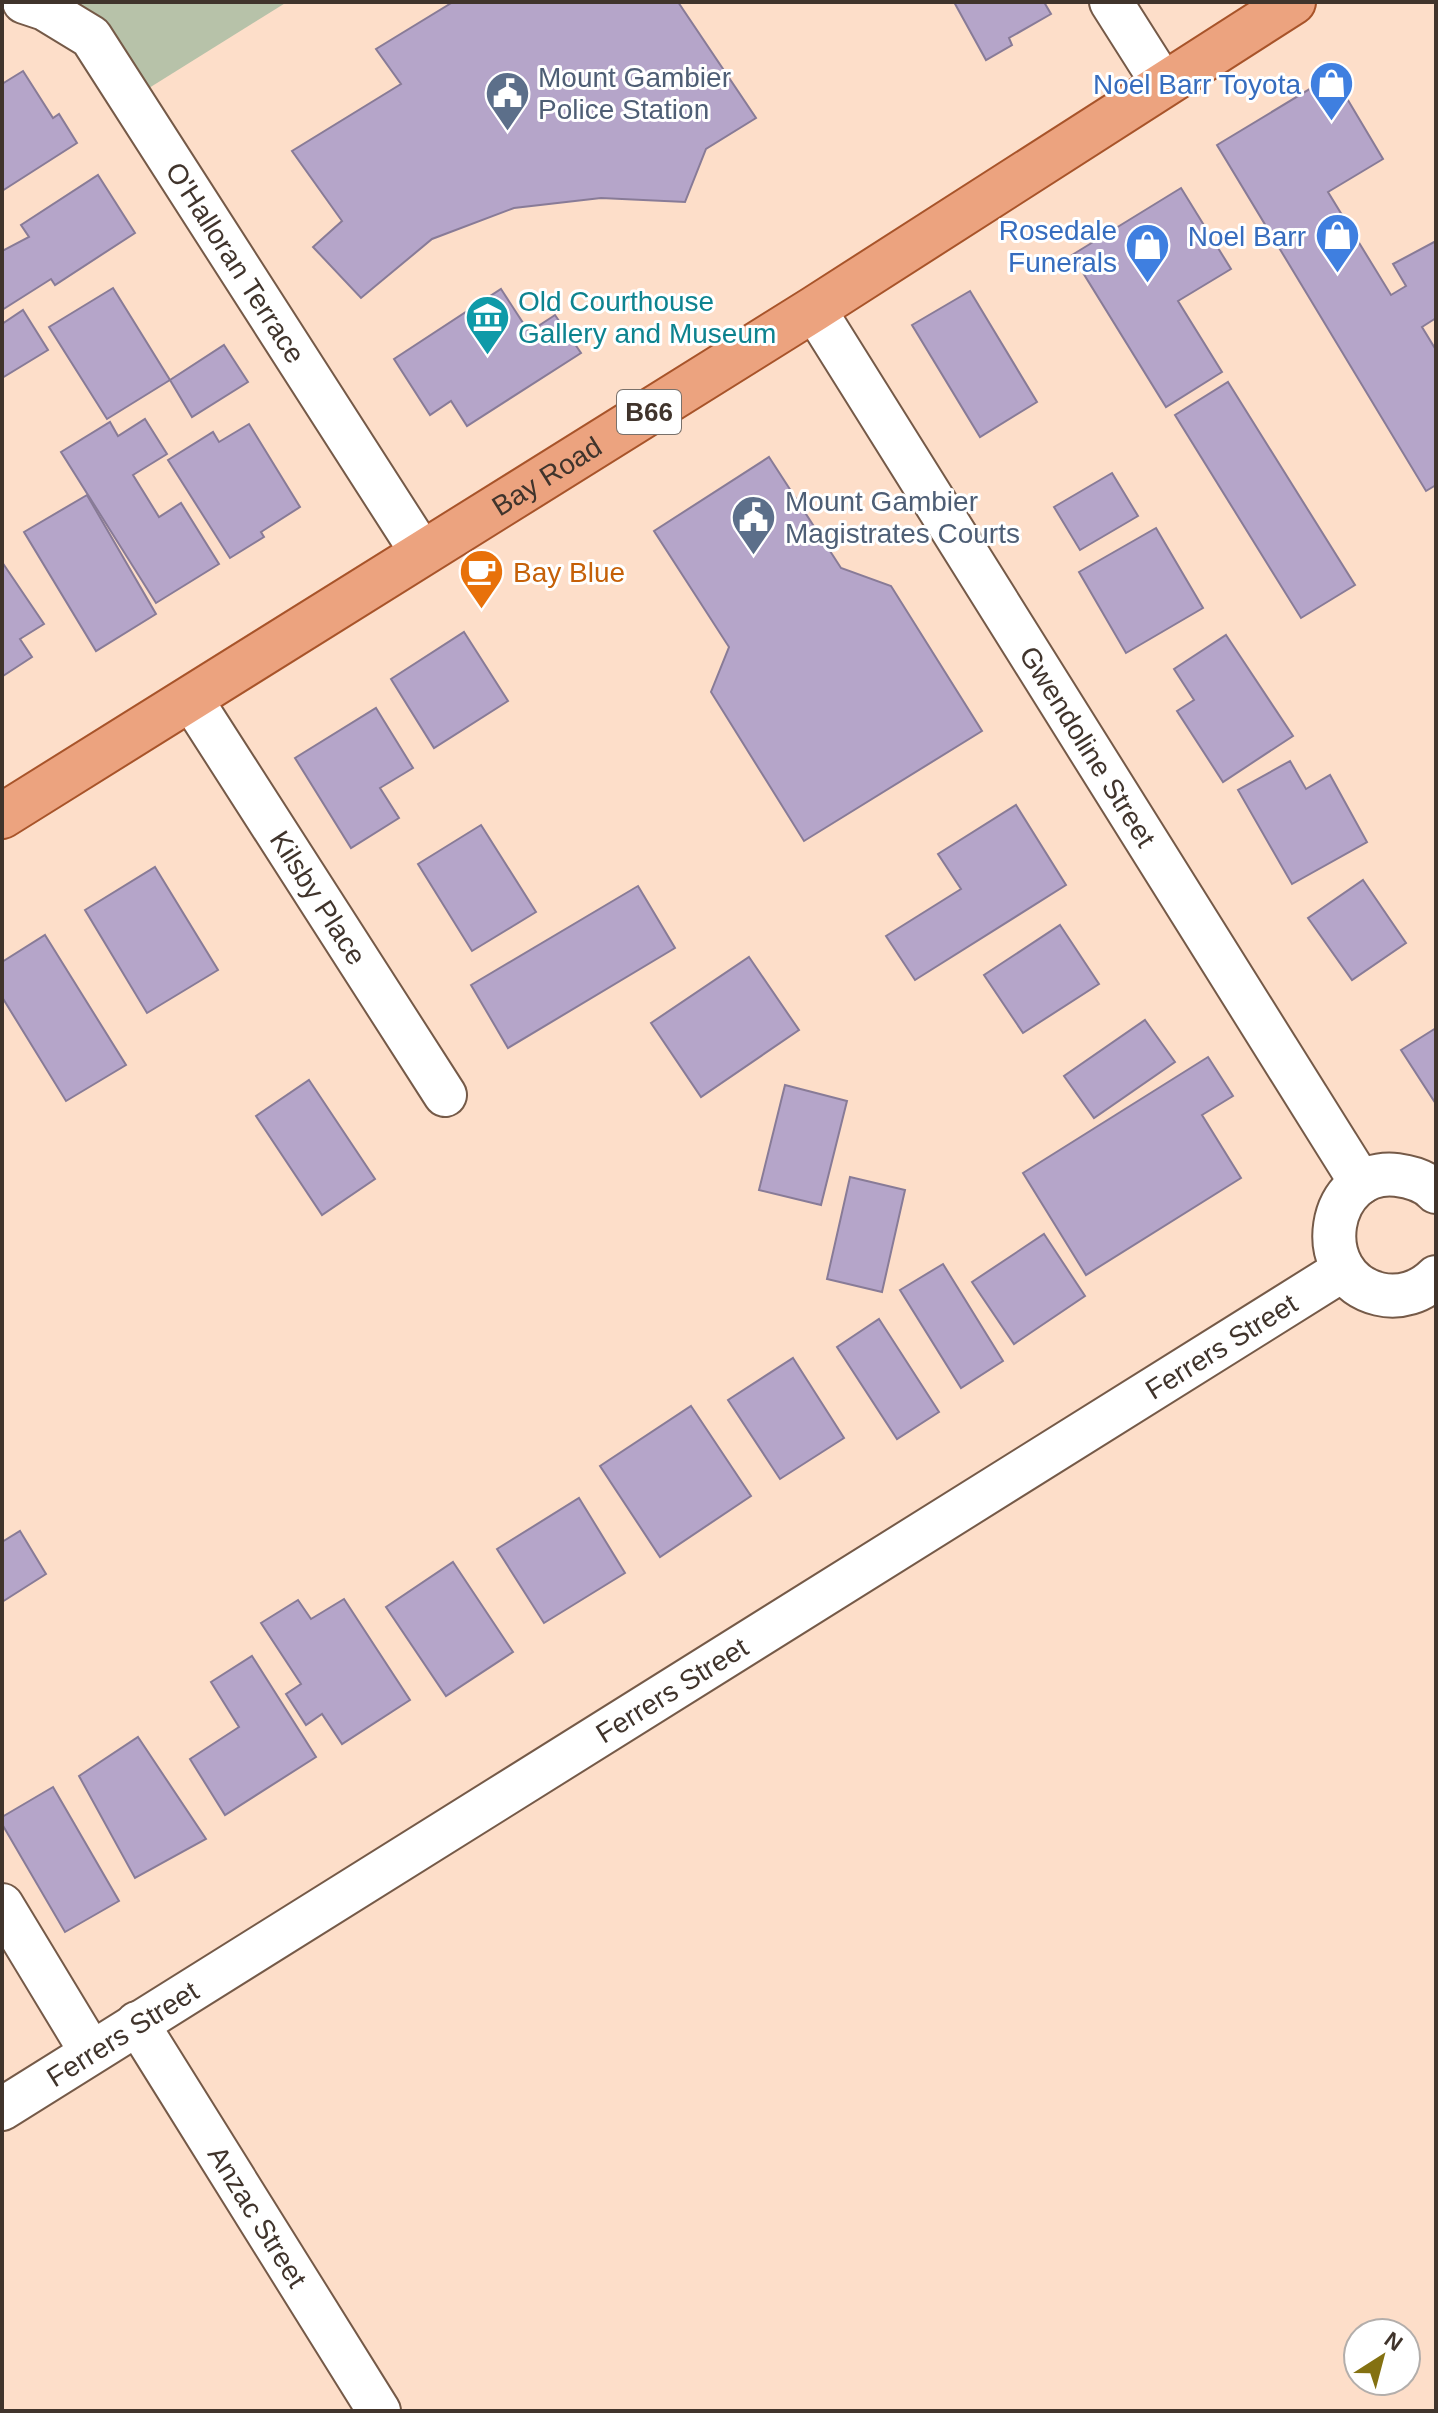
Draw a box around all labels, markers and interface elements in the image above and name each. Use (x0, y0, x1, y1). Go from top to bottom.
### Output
shop icon: Noel Barr Toyota (1308, 60, 1356, 123)
place label: Mount Gambier Police Station (538, 62, 731, 125)
public building icon: Mount Gambier Police Station (483, 69, 531, 132)
place label: Noel Barr Toyota (1093, 69, 1301, 100)
street label: O'Halloran Terrace (160, 157, 311, 369)
shop icon: Noel Barr (1313, 212, 1361, 275)
place label: Rosedale Funerals (999, 215, 1117, 278)
place label: Noel Barr (1188, 221, 1306, 252)
shop icon: Rosedale Funerals (1124, 222, 1172, 285)
place label: Old Courthouse Gallery and Museum (518, 286, 776, 349)
museum icon: Old Courthouse Gallery and Museum (463, 293, 511, 356)
road number: B66 (617, 390, 681, 434)
street label: Bay Road (486, 430, 607, 522)
place label: Mount Gambier Magistrates Courts (785, 486, 1020, 549)
public building icon: Mount Gambier Magistrates Courts (730, 493, 778, 556)
cafe icon: Bay Blue (458, 548, 506, 611)
place label: Bay Blue (513, 557, 625, 588)
street label: Gwendoline Street (1013, 640, 1162, 852)
street label: Kilsby Place (264, 825, 373, 970)
street label: Ferrers Street (1140, 1287, 1303, 1405)
street label: Ferrers Street (590, 1631, 753, 1749)
street label: Ferrers Street (41, 1975, 204, 2093)
street label: Anzac Street (202, 2140, 313, 2293)
north arrow (1342, 2317, 1422, 2397)
text: N (1380, 2326, 1407, 2356)

